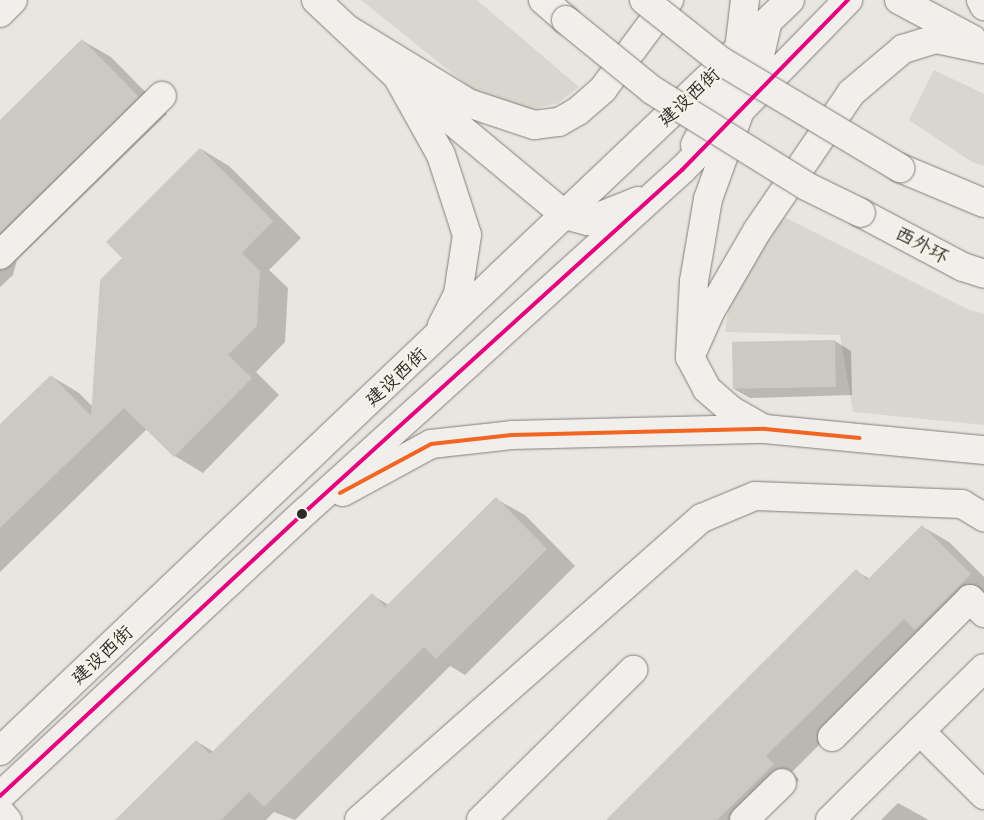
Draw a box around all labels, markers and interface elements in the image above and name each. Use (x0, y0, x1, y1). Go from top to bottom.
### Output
street label: 建设西街 (653, 63, 725, 131)
street label: 西外环 (891, 222, 953, 268)
street label: 建设西街 (360, 343, 432, 411)
unlabelled marker (297, 509, 307, 519)
street label: 建设西街 (66, 621, 138, 689)

